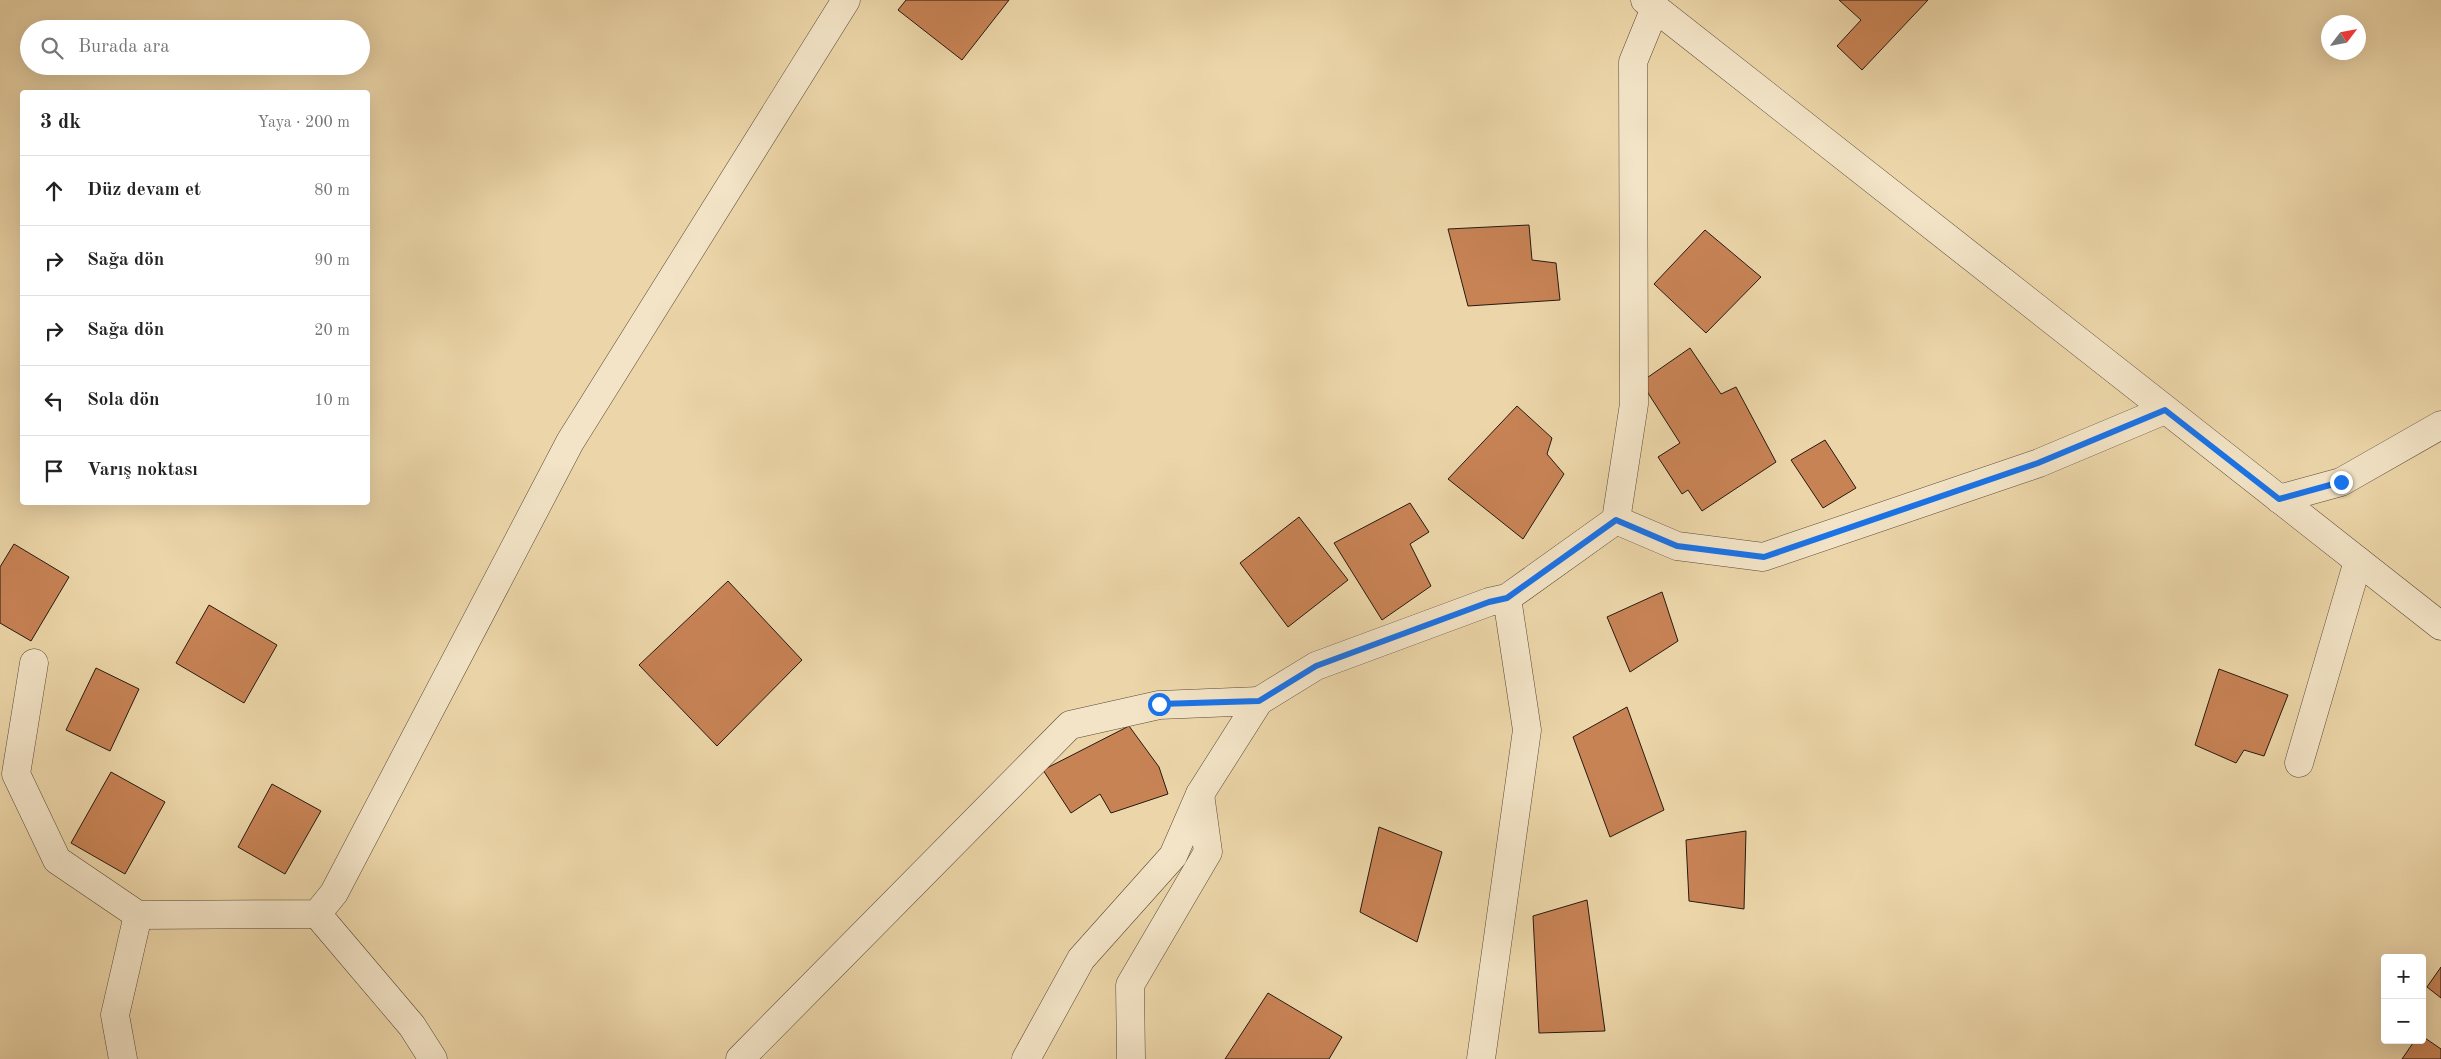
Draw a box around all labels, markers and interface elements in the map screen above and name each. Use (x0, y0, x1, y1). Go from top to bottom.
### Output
north arrow (2321, 15, 2366, 60)
search box (20, 20, 370, 75)
icon: search (38, 34, 66, 62)
text: Burada ara (78, 38, 170, 57)
text: 3 dk (40, 112, 81, 133)
text: Yaya · 200 m (257, 115, 350, 131)
icon: ahead (40, 177, 68, 205)
text: Düz devam et (87, 181, 201, 200)
text: 80 m (314, 183, 350, 199)
icon: right (40, 247, 68, 275)
text: Sağa dön (87, 251, 164, 270)
text: 90 m (314, 253, 350, 269)
icon: right (40, 317, 68, 345)
text: Sağa dön (87, 321, 164, 340)
text: 20 m (314, 323, 350, 339)
icon: left (40, 387, 68, 415)
text: Sola dön (87, 391, 160, 410)
text: 10 m (314, 393, 350, 409)
icon: arrive (40, 457, 68, 485)
text: Varış noktası (87, 461, 198, 480)
route end (2330, 471, 2353, 494)
route start (1148, 693, 1171, 716)
map controls (2381, 954, 2426, 1044)
button: + (2381, 954, 2426, 999)
button: − (2381, 999, 2426, 1044)

